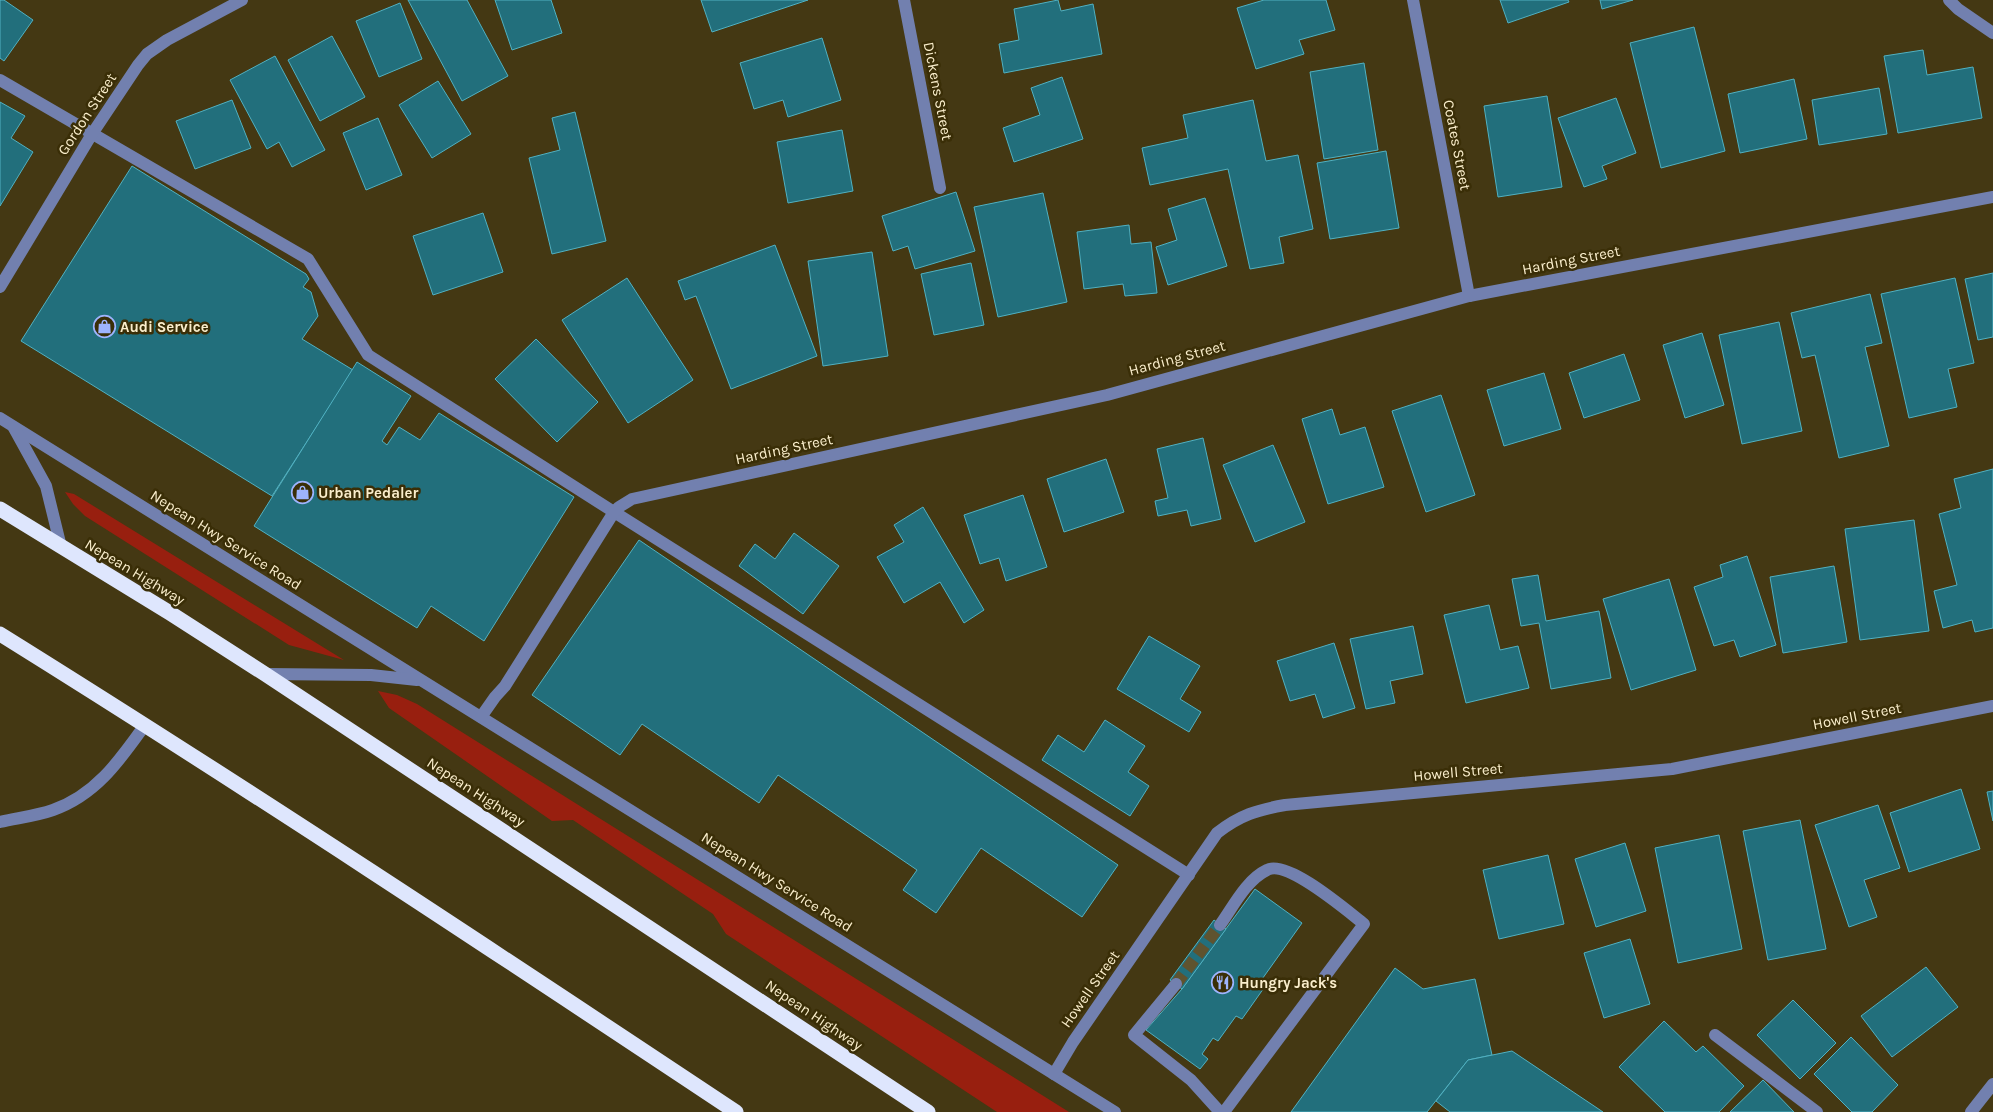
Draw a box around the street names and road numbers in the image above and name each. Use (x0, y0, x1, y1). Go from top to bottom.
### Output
street label: Dickens Street (920, 40, 956, 142)
street label: Gordon Street (54, 69, 120, 158)
street label: Coates Street (1439, 98, 1475, 192)
street label: Harding Street (1521, 242, 1622, 278)
street label: Harding Street (1127, 336, 1228, 380)
street label: Harding Street (734, 430, 835, 468)
street label: Nepean Hwy Service Road (147, 486, 305, 594)
street label: Nepean Highway (82, 535, 188, 609)
street label: Howell Street (1811, 699, 1903, 733)
street label: Nepean Highway (424, 754, 528, 830)
street label: Howell Street (1412, 759, 1504, 785)
street label: Nepean Hwy Service Road (698, 828, 856, 936)
street label: Howell Street (1057, 947, 1123, 1031)
street label: Nepean Highway (762, 976, 866, 1054)

